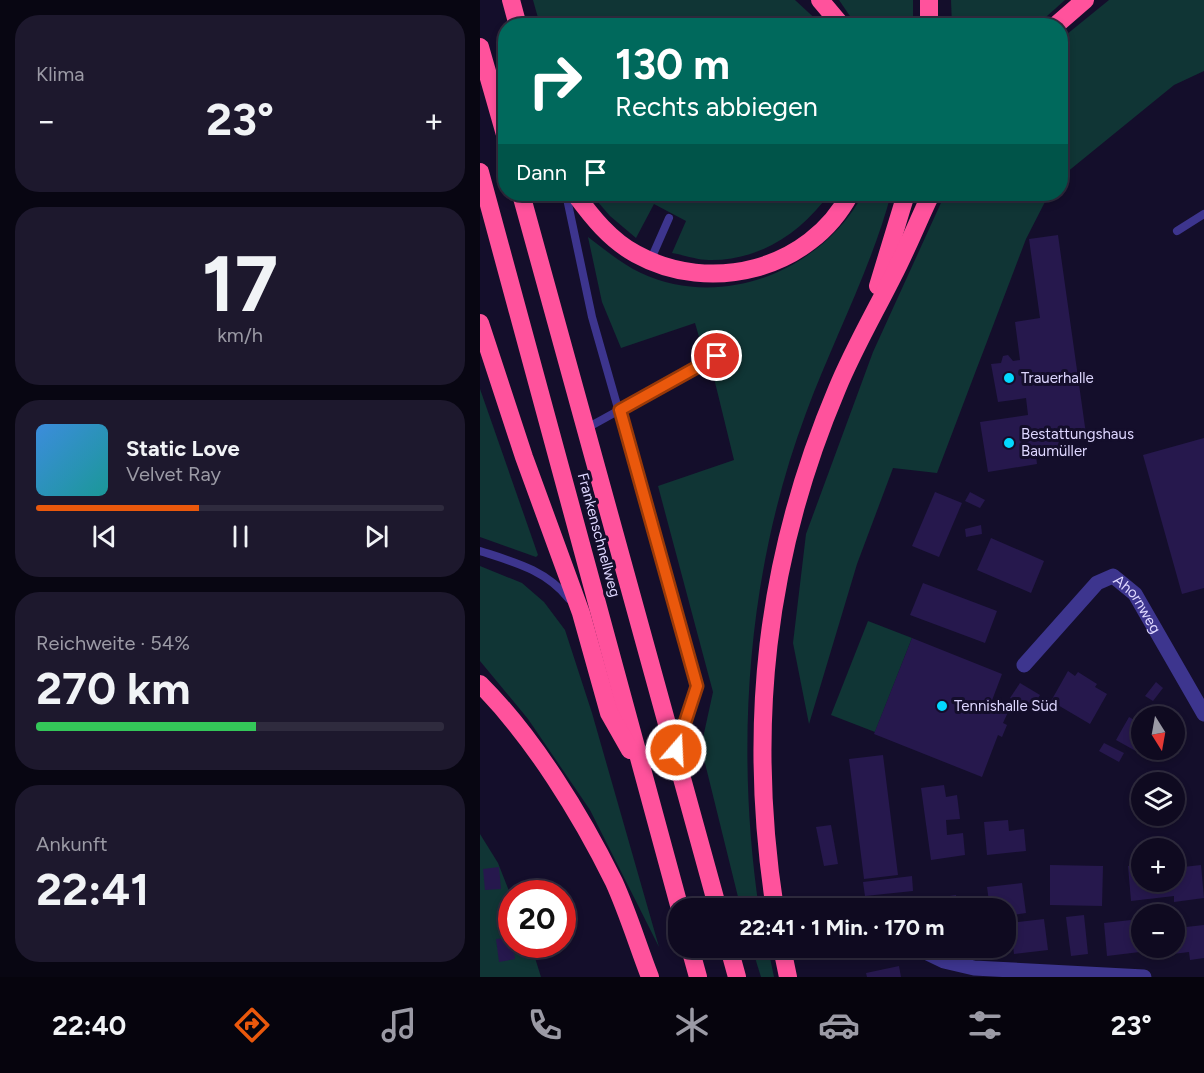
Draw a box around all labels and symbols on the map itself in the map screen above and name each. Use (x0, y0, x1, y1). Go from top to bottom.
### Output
pin (691, 330, 742, 381)
place label: Trauerhalle (1021, 369, 1094, 387)
marker: Trauerhalle (1002, 371, 1016, 385)
place label: Bestattungshaus Baumüller (1021, 425, 1134, 460)
marker: Bestattungshaus Baumüller (1002, 436, 1016, 450)
street label: Frankenschnellweg (574, 471, 624, 599)
street label: Ahornweg (1110, 571, 1165, 637)
place label: Tennishalle Süd (954, 697, 1058, 715)
marker: Tennishalle Süd (935, 699, 949, 713)
north arrow (1131, 706, 1185, 760)
position arrow (644, 718, 708, 782)
speed limit sign: 20 (498, 880, 576, 958)

